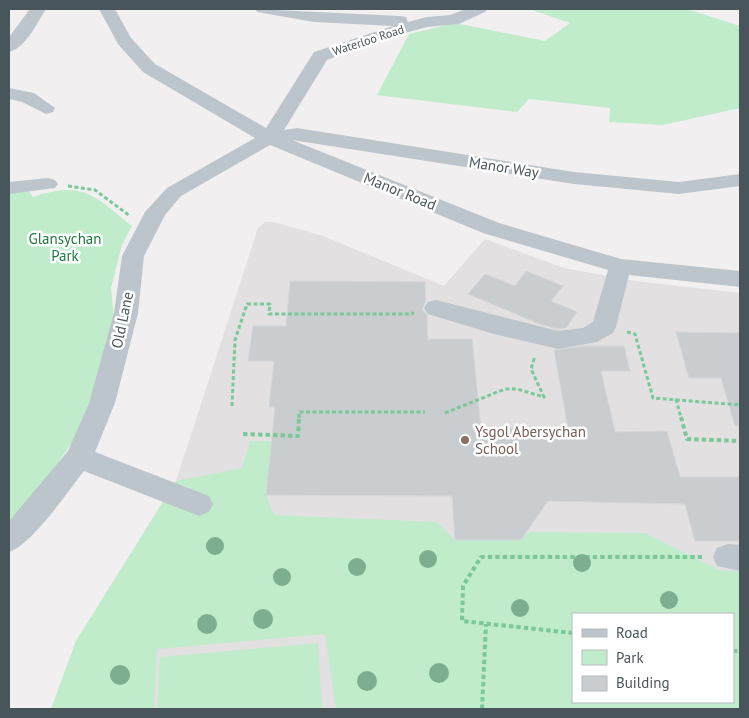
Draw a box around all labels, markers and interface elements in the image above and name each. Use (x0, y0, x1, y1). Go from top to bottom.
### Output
street label: Waterloo Road (330, 21, 406, 59)
street label: Manor Way (468, 152, 540, 182)
street label: Manor Road (361, 168, 439, 214)
park label: Glansychan Park (29, 229, 101, 265)
street label: Old Lane (107, 290, 137, 350)
place label: Ysgol Abersychan School (475, 422, 586, 458)
marker: Ysgol Abersychan School (459, 434, 471, 446)
legend (572, 613, 734, 703)
text: Road (616, 623, 648, 642)
text: Park (616, 648, 644, 667)
text: Building (616, 673, 670, 692)

